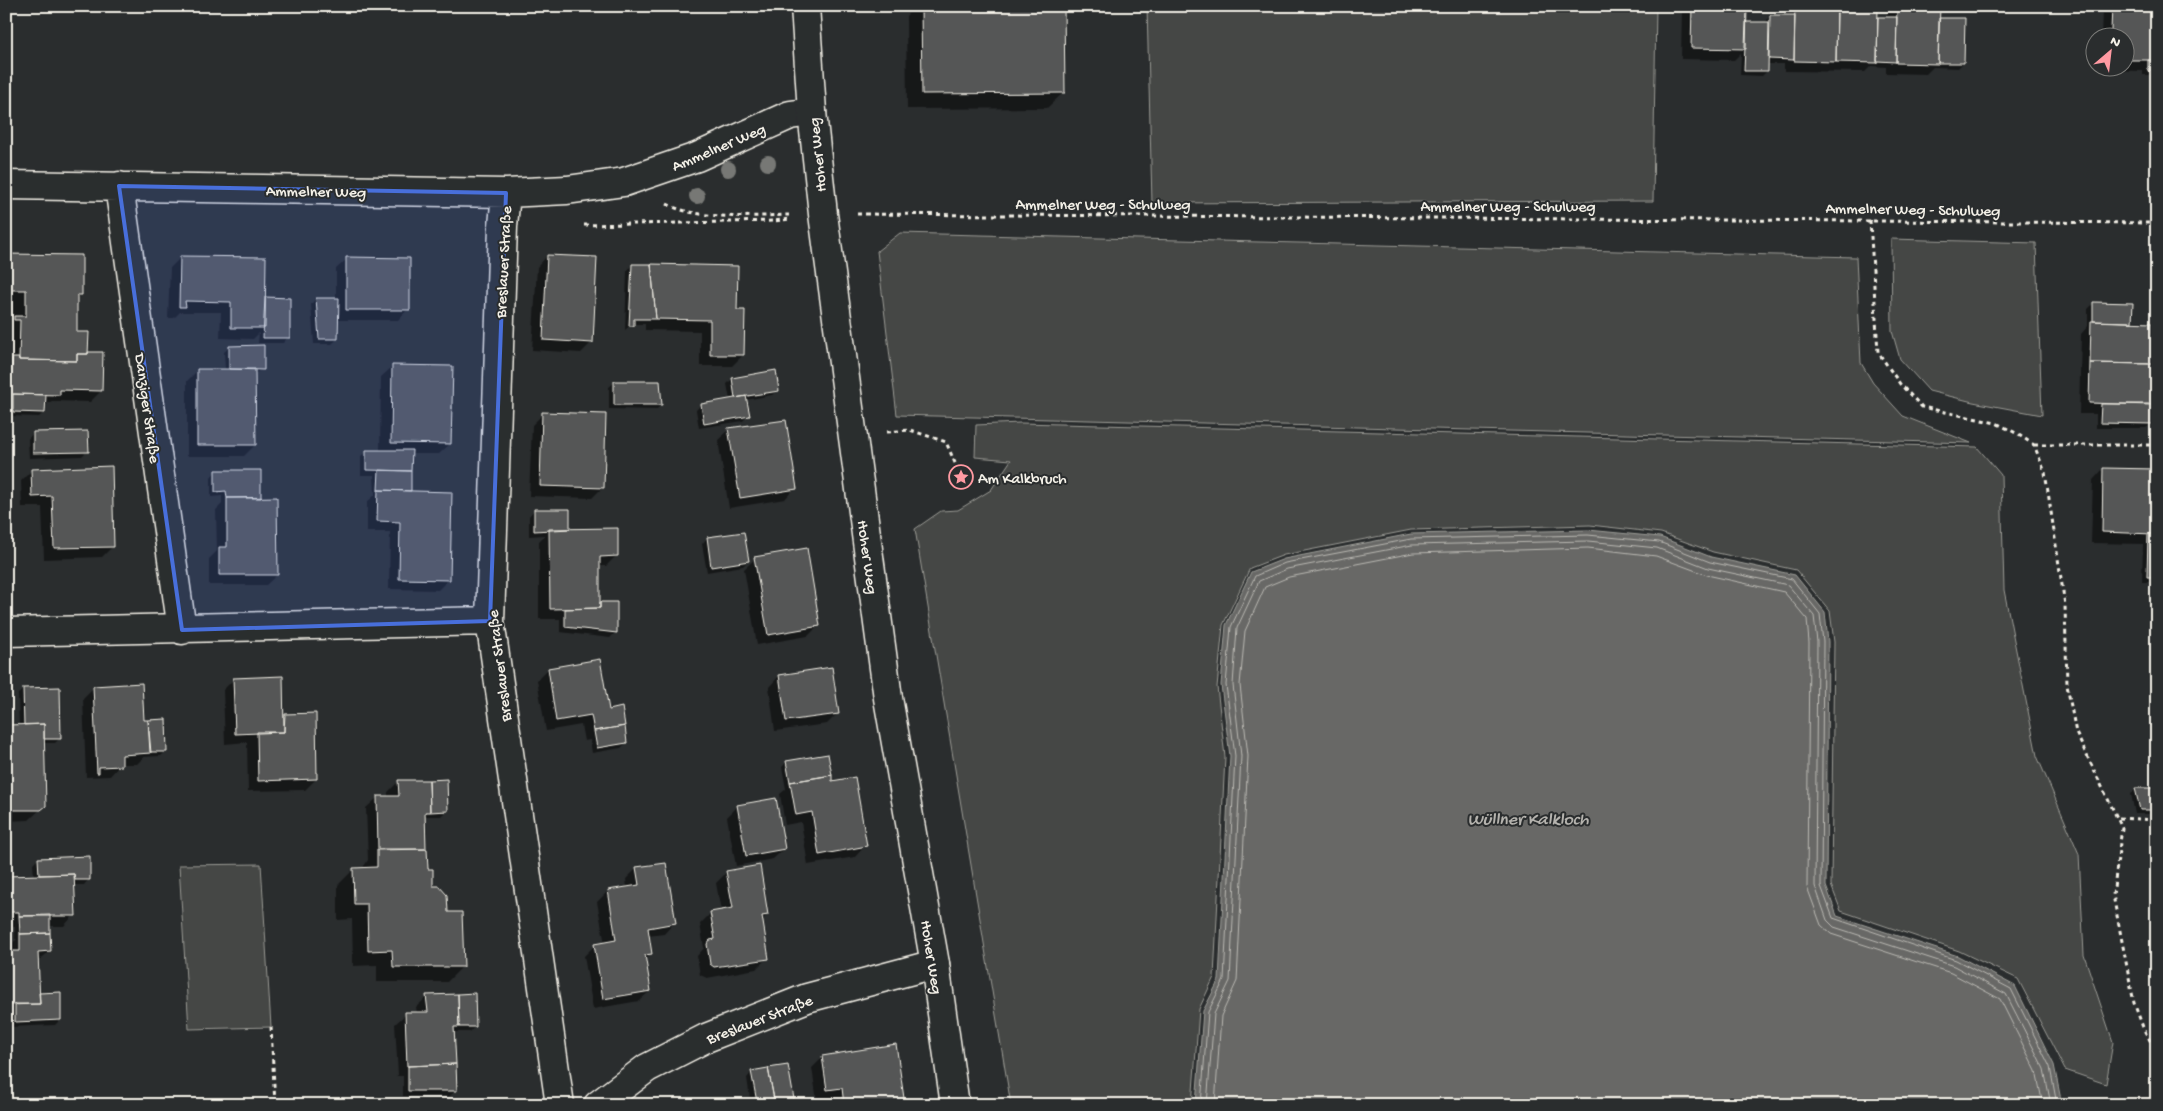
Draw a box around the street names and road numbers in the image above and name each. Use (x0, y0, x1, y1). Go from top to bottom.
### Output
street label: Hoher Weg (806, 116, 833, 193)
street label: Ammelner Weg (670, 121, 769, 178)
street label: Ammelner Weg (266, 183, 366, 204)
street label: Ammelner Weg - Schulweg (1015, 197, 1191, 216)
street label: Ammelner Weg - Schulweg (1420, 199, 1596, 218)
street label: Ammelner Weg - Schulweg (1825, 200, 2001, 223)
street label: Breslauer Straße (493, 205, 518, 320)
street label: Danziger Straße (128, 351, 163, 465)
street label: Hoher Weg (851, 519, 880, 596)
street label: Breslauer Straße (485, 608, 518, 723)
street label: Hoher Weg (914, 919, 945, 996)
street label: Breslauer Straße (704, 992, 817, 1051)

